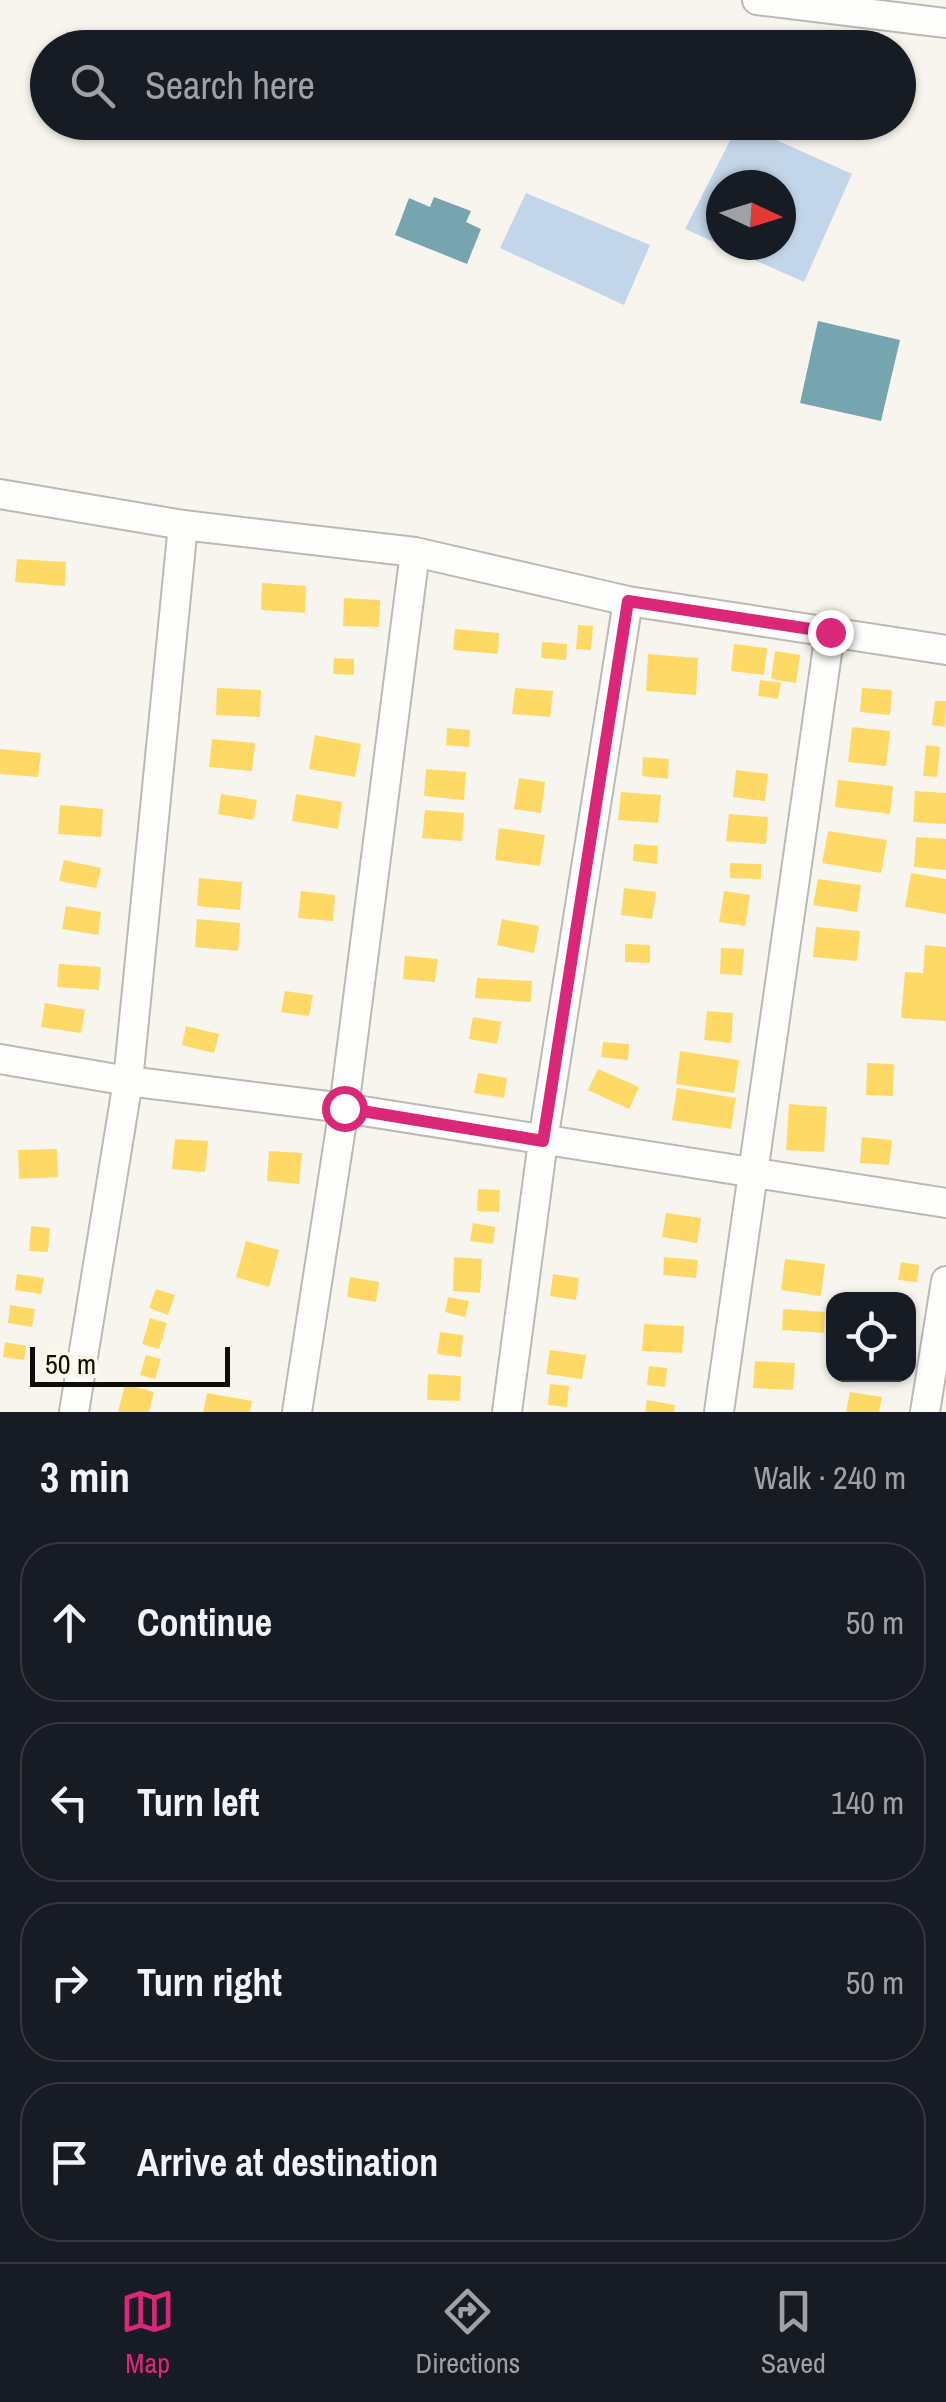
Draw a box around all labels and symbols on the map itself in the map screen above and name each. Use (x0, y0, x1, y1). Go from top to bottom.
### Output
north arrow (706, 170, 796, 260)
route end (808, 610, 854, 656)
route start (322, 1086, 368, 1132)
scale bar (30, 1342, 230, 1386)

